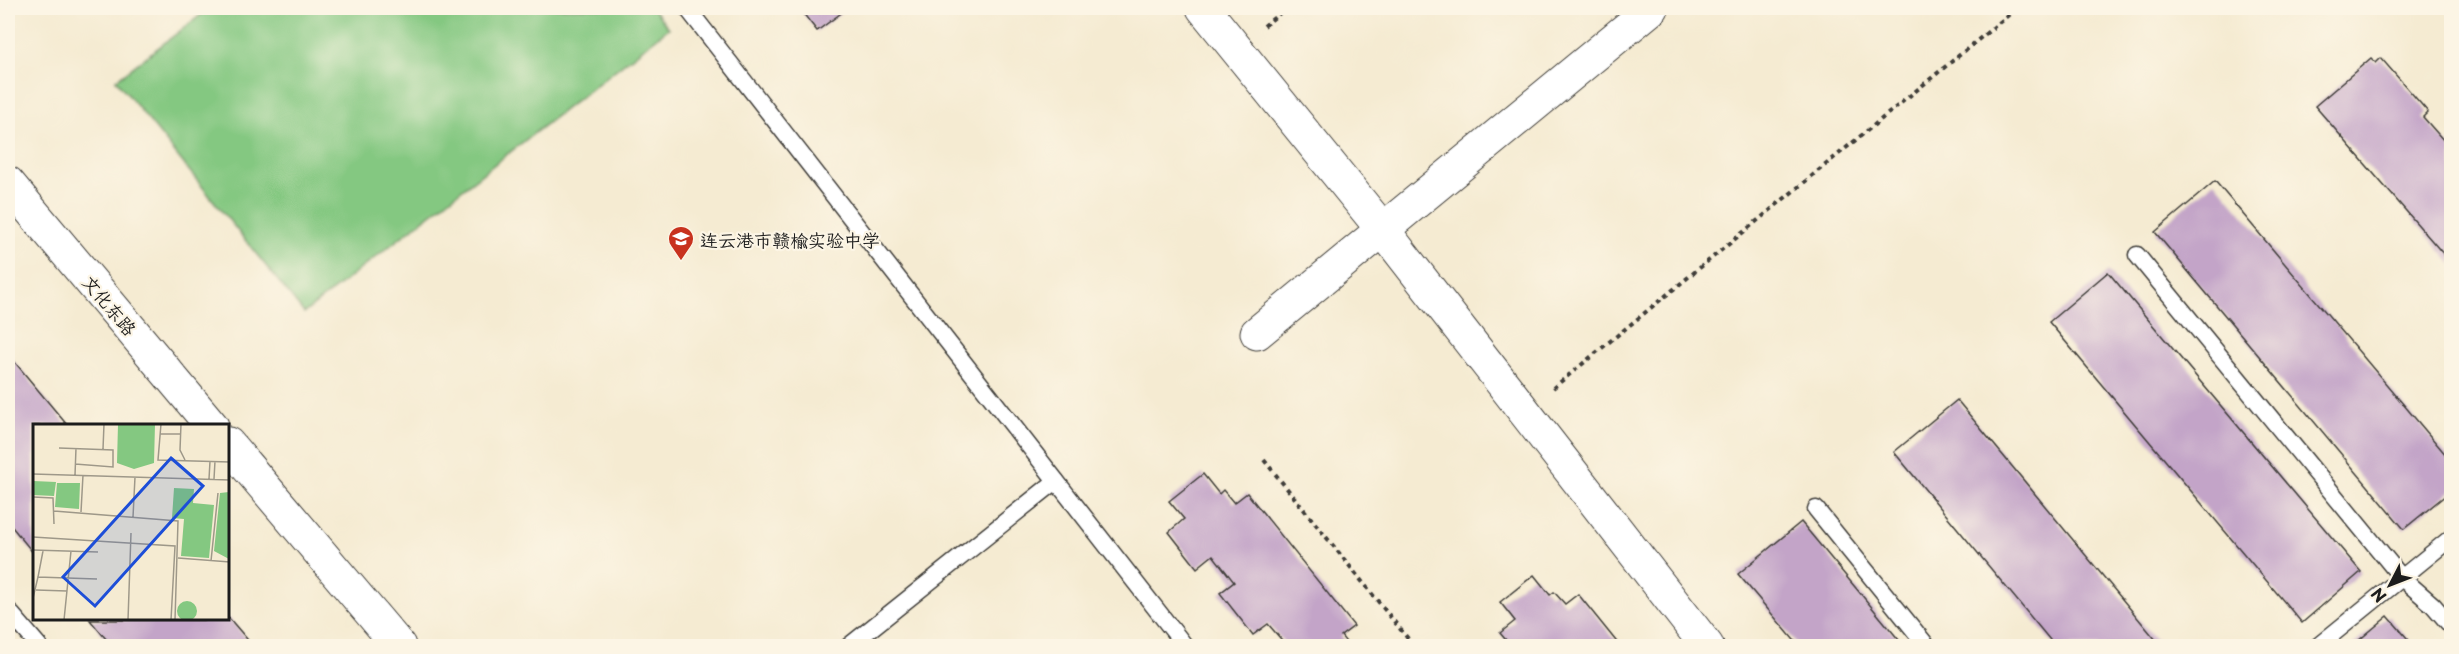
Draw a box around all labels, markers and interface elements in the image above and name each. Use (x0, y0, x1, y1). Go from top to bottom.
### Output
school or university icon: 连云港市赣榆实验中学 (666, 224, 696, 262)
place label: 连云港市赣榆实验中学 (700, 226, 880, 253)
street label: 文化东路 (77, 269, 143, 341)
inset map (33, 424, 230, 621)
north arrow (2360, 555, 2420, 615)
text: N (2365, 583, 2391, 608)

